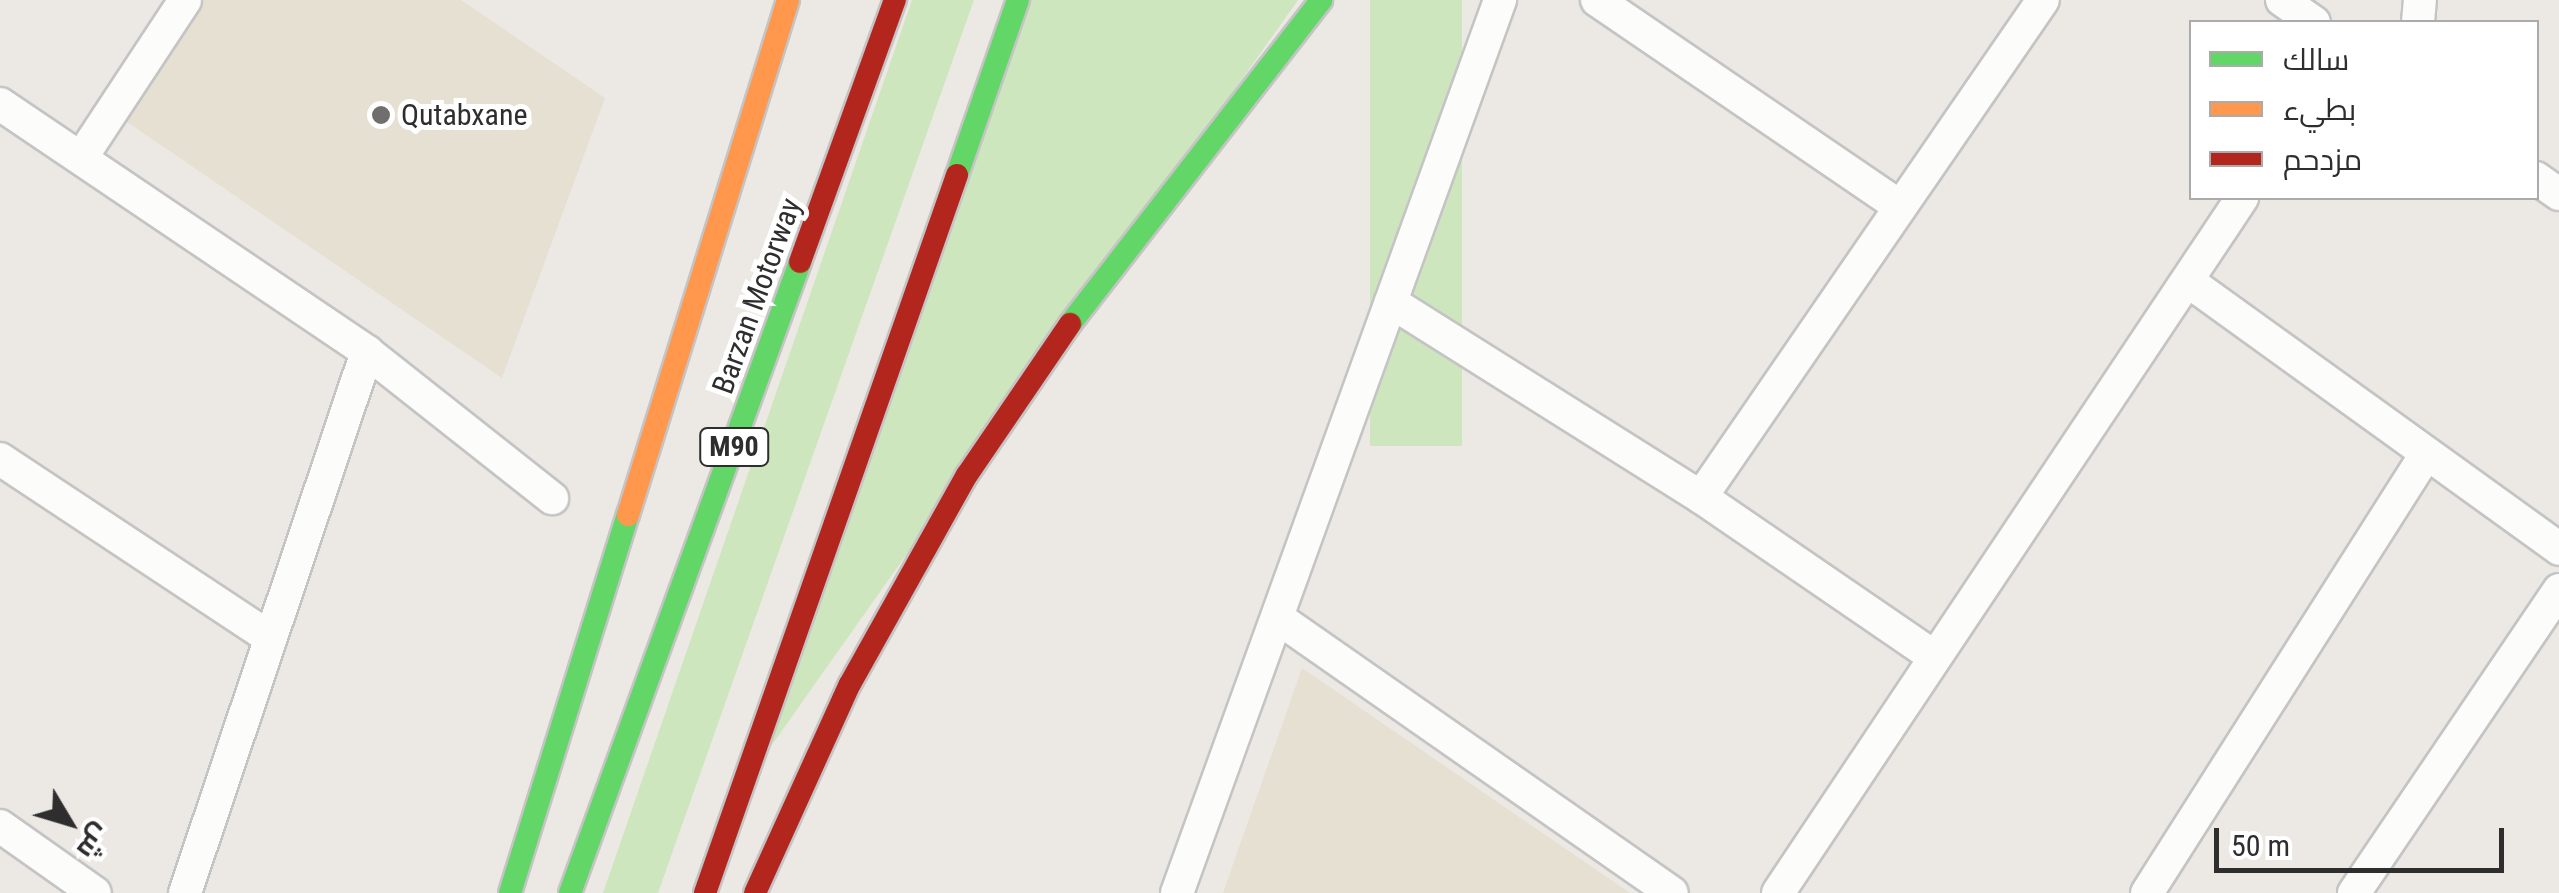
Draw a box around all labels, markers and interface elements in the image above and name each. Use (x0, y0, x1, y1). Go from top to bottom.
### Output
legend (2189, 20, 2539, 200)
text: سالك (2283, 42, 2349, 77)
text: بطيء (2283, 92, 2356, 127)
place label: Qutabxane (401, 97, 527, 133)
marker: Qutabxane (370, 104, 392, 126)
text: مزدحم (2283, 142, 2362, 177)
street label: Barzan Motorway (705, 193, 809, 399)
road number: M90 (699, 424, 769, 470)
north arrow (20, 773, 120, 873)
scale bar (2219, 808, 2509, 870)
text: ش (70, 817, 118, 866)
text: 50 m (2231, 828, 2290, 863)

